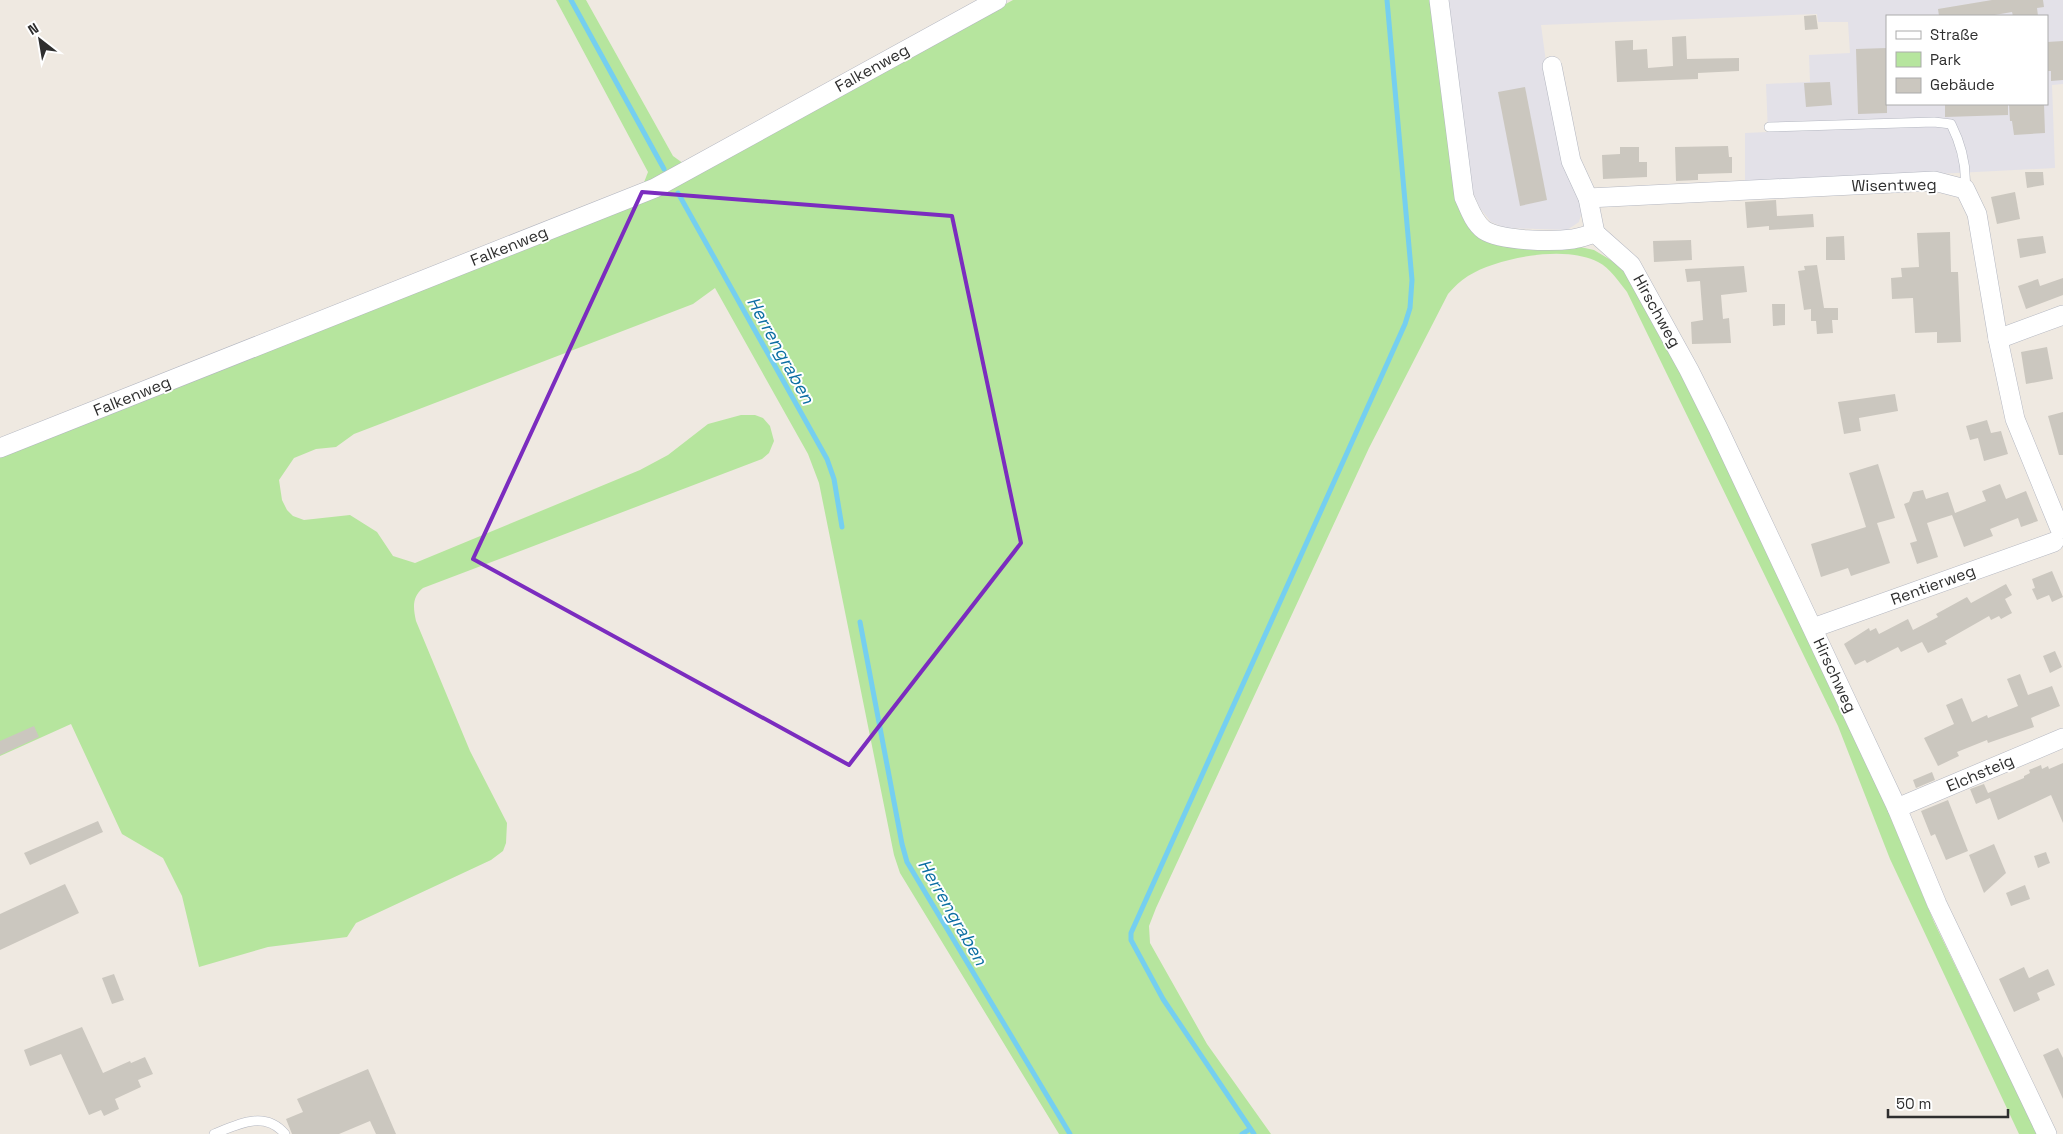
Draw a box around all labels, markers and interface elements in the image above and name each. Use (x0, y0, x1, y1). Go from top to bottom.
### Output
north arrow (15, 15, 65, 65)
legend (1886, 15, 2048, 105)
text: N (25, 19, 42, 39)
text: Straße (1930, 25, 1979, 44)
street label: Falkenweg (831, 39, 913, 97)
text: Park (1930, 50, 1961, 69)
text: Gebäude (1930, 75, 1995, 94)
street label: Wisentweg (1851, 174, 1937, 196)
street label: Falkenweg (467, 221, 551, 271)
street label: Hirschweg (1628, 271, 1686, 351)
water label: Herrengraben (742, 292, 820, 408)
street label: Falkenweg (90, 371, 174, 421)
street label: Rentierweg (1888, 560, 1978, 610)
street label: Hirschweg (1808, 634, 1862, 716)
street label: Elchsteig (1943, 749, 2017, 797)
water label: Herrengraben (913, 855, 993, 970)
scale bar (1888, 1086, 2008, 1118)
text: 50 m (1896, 1094, 1931, 1113)

